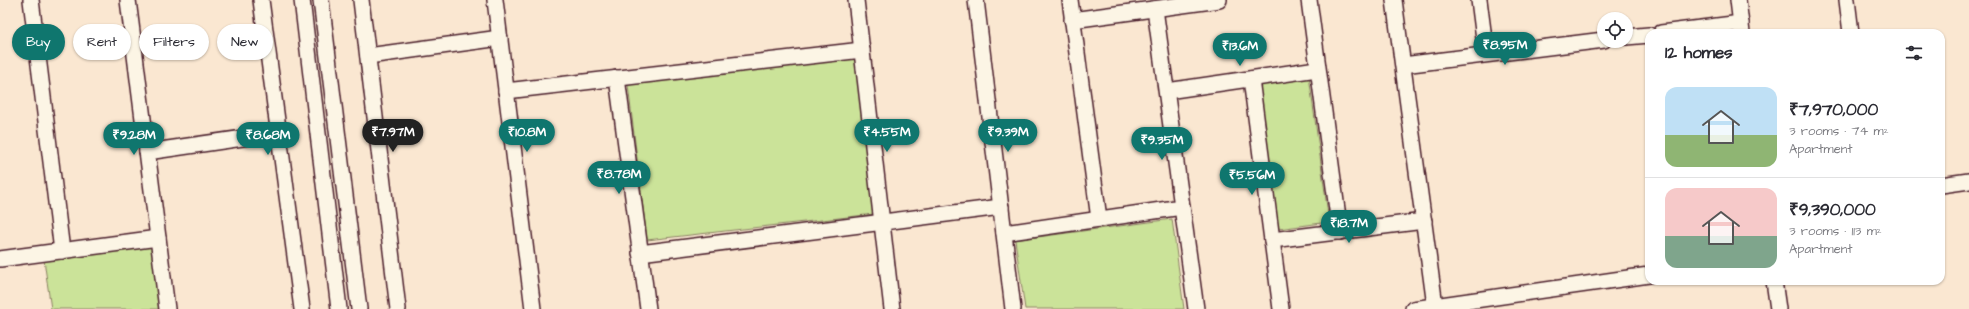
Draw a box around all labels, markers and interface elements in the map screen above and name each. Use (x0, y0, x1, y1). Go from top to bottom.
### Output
map controls (1597, 12, 1633, 48)
button: locate (1597, 12, 1633, 48)
chip: Buy (12, 24, 65, 60)
chip: Rent (73, 24, 131, 60)
chip: Filters (139, 24, 209, 60)
chip: New (217, 24, 273, 60)
pin: ₹8.95M (1472, 32, 1538, 66)
pin: ₹13.6M (1207, 33, 1273, 67)
text: ₹8.95M (1482, 36, 1528, 54)
text: ₹13.6M (1222, 37, 1258, 55)
text: 12 homes (1665, 41, 1733, 65)
icon: filters (1903, 42, 1925, 64)
text: ₹7,970,000 (1789, 98, 1878, 122)
icon: home (1697, 103, 1745, 151)
pin: ₹7.97M (360, 119, 426, 153)
pin: ₹10.8M (494, 119, 560, 153)
pin: ₹4.55M (854, 119, 920, 153)
pin: ₹9.39M (975, 119, 1041, 153)
pin: ₹9.28M (101, 122, 167, 156)
pin: ₹8.68M (235, 122, 301, 156)
text: 3 rooms · 74 m² (1789, 122, 1889, 140)
text: ₹7.97M (371, 123, 415, 141)
text: ₹10.8M (508, 123, 546, 141)
text: ₹4.55M (863, 123, 911, 141)
text: ₹9.39M (987, 123, 1029, 141)
text: ₹9.28M (112, 126, 156, 144)
text: ₹8.68M (245, 126, 291, 144)
pin: ₹9.35M (1129, 127, 1195, 161)
text: ₹9.35M (1140, 131, 1184, 149)
text: Apartment (1789, 140, 1853, 158)
pin: ₹8.78M (586, 161, 652, 195)
pin: ₹5.56M (1219, 162, 1285, 196)
text: ₹8.78M (597, 165, 641, 183)
text: ₹5.56M (1229, 166, 1275, 184)
text: ₹9,390,000 (1789, 198, 1876, 222)
icon: home (1697, 204, 1745, 252)
pin: ₹18.7M (1316, 210, 1382, 244)
text: ₹18.7M (1330, 214, 1368, 232)
text: 3 rooms · 113 m² (1789, 222, 1882, 240)
text: Apartment (1789, 240, 1853, 258)

